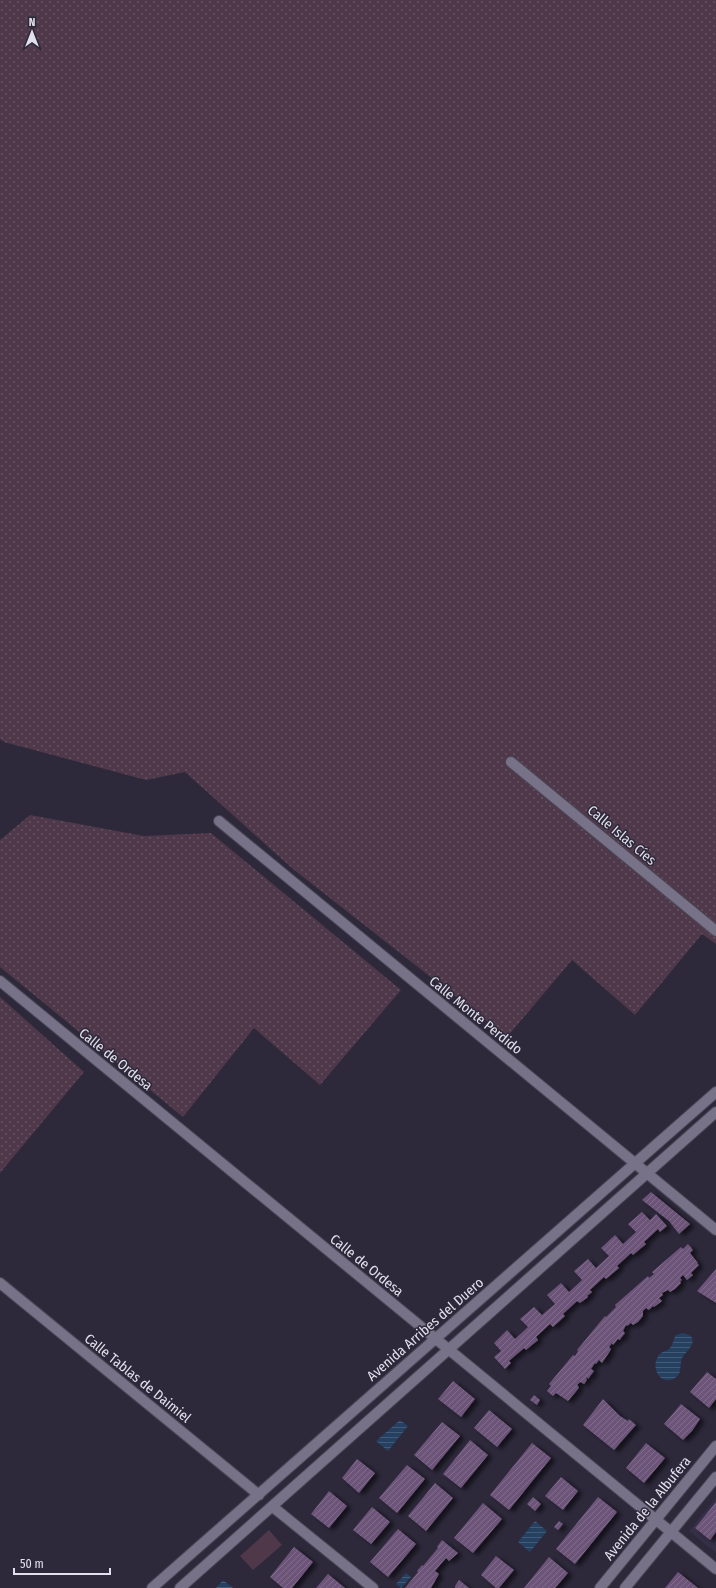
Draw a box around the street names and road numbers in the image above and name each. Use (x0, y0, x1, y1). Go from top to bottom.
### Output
street label: Calle Islas Cíes (584, 802, 659, 869)
street label: Calle Monte Perdido (426, 973, 526, 1058)
street label: Calle de Ordesa (76, 1025, 156, 1094)
street label: Calle de Ordesa (327, 1231, 407, 1300)
street label: Avenida Arribes del Duero (364, 1274, 487, 1385)
street label: Calle Tablas de Daimiel (81, 1330, 195, 1427)
street label: Avenida de la Albufera (600, 1453, 695, 1564)

